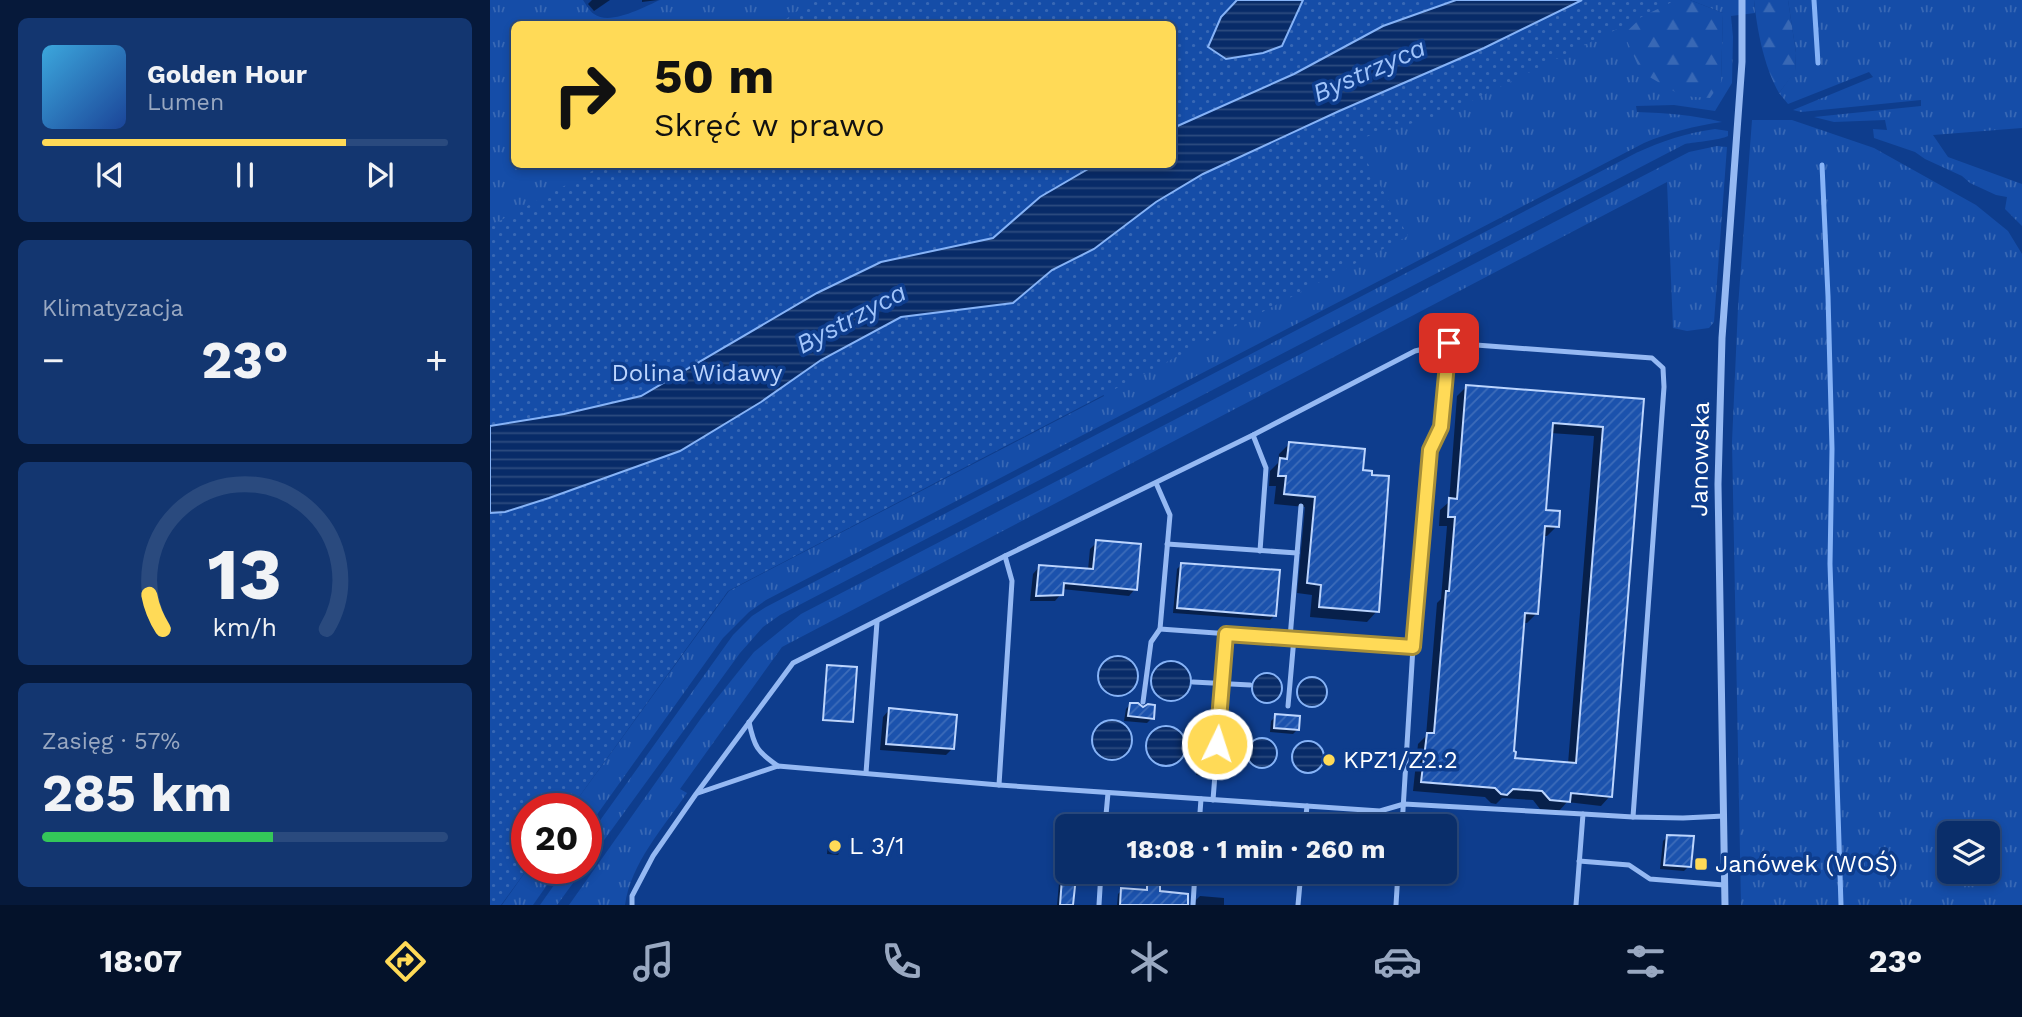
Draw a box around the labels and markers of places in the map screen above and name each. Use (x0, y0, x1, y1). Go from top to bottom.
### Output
pin (1419, 313, 1479, 373)
place label: KPZ1/Z2.2 (1343, 746, 1458, 774)
marker: KPZ1/Z2.2 (1321, 752, 1337, 768)
place label: L 3/1 (849, 832, 905, 860)
marker: L 3/1 (827, 838, 843, 854)
place label: Janówek (WOŚ) (1715, 850, 1898, 878)
marker: Janówek (WOŚ) (1693, 856, 1709, 872)

